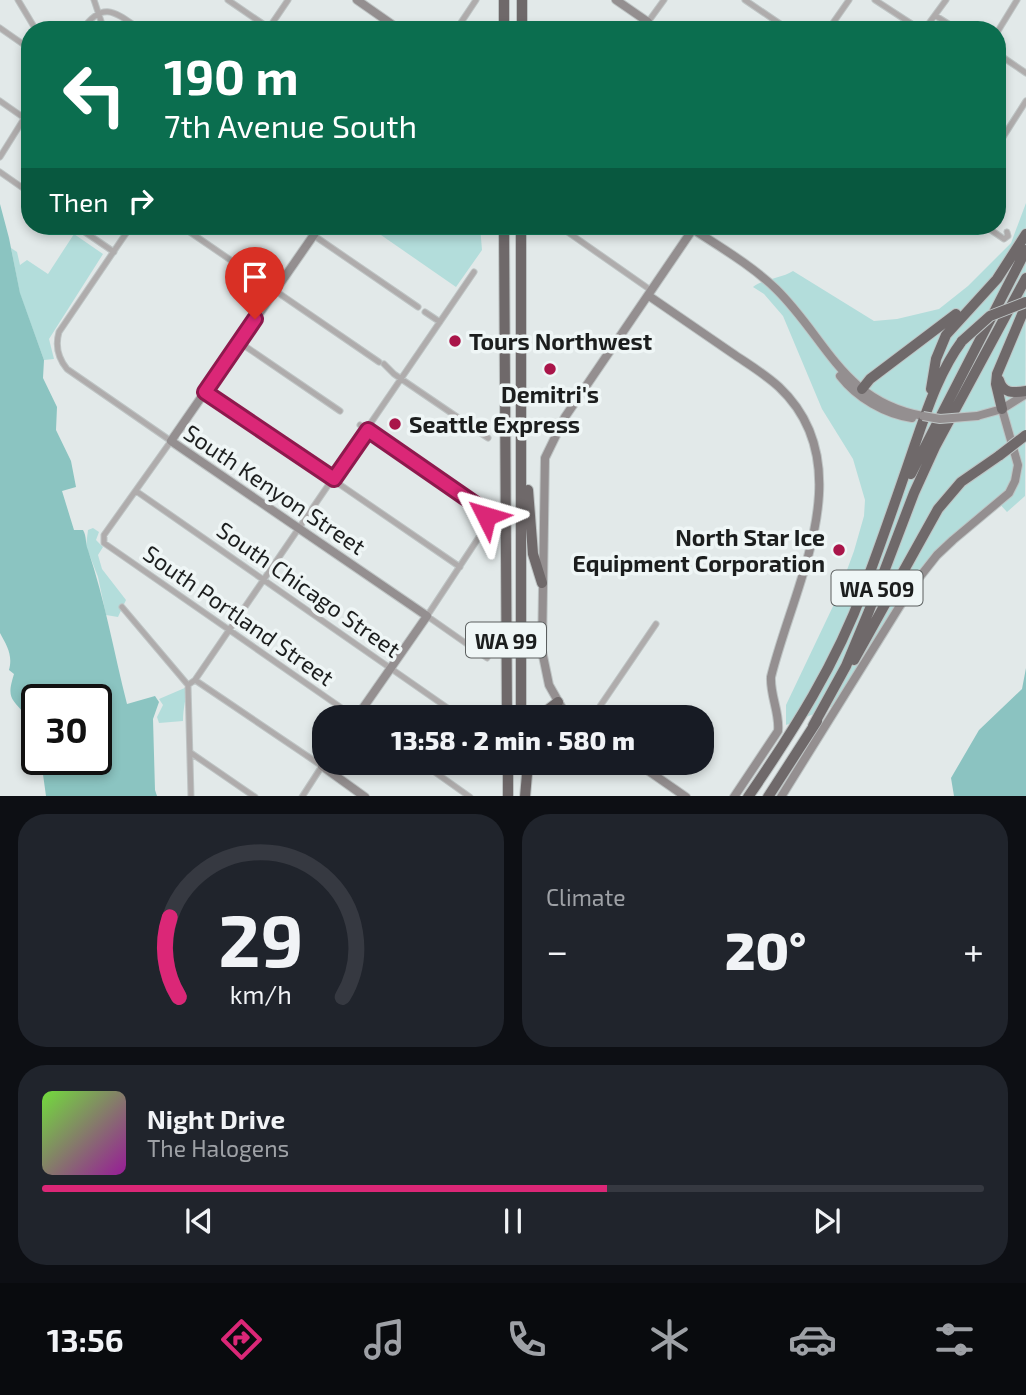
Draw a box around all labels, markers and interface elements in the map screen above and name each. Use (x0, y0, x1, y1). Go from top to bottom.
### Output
text: 190 m (164, 46, 299, 105)
icon: left (49, 49, 140, 140)
text: 7th Avenue South (164, 106, 417, 144)
icon: right (122, 182, 160, 220)
text: Then (49, 186, 108, 217)
pin (225, 247, 285, 319)
icon: arrive (236, 258, 274, 296)
place label: Tours Northwest (469, 327, 652, 355)
marker: Tours Northwest (447, 333, 463, 349)
marker: Demitri's (542, 361, 558, 377)
place label: Demitri's (501, 380, 599, 408)
place label: Seattle Express (409, 410, 580, 438)
marker: Seattle Express (387, 416, 403, 432)
street label: South Kenyon Street (179, 418, 371, 560)
position arrow (449, 479, 523, 553)
street label: South Chicago Street (212, 515, 406, 663)
place label: North Star Ice Equipment Corporation (572, 523, 825, 577)
street label: South Portland Street (138, 539, 340, 691)
marker: North Star Ice Equipment Corporation (831, 542, 847, 558)
road number: WA 509 (832, 570, 922, 606)
road number: WA 99 (466, 622, 546, 658)
speed limit sign: 30 (21, 684, 112, 775)
text: 13:58 · 2 min · 580 m (391, 724, 635, 755)
text: Climate (546, 883, 626, 911)
text: 29 (218, 894, 304, 982)
text: 20° (725, 918, 806, 980)
text: − (546, 927, 568, 973)
text: + (963, 927, 984, 973)
text: km/h (230, 978, 292, 1008)
text: Night Drive (147, 1103, 285, 1134)
text: The Halogens (147, 1134, 289, 1162)
icon: previous (180, 1202, 218, 1240)
icon: pause (494, 1202, 532, 1240)
icon: next (808, 1202, 846, 1240)
icon: directions (217, 1315, 266, 1364)
icon: music (360, 1315, 409, 1364)
icon: phone (502, 1315, 551, 1364)
icon: climate (645, 1315, 694, 1364)
icon: car (788, 1315, 837, 1364)
icon: filters (930, 1315, 979, 1364)
text: 13:56 (47, 1320, 124, 1358)

